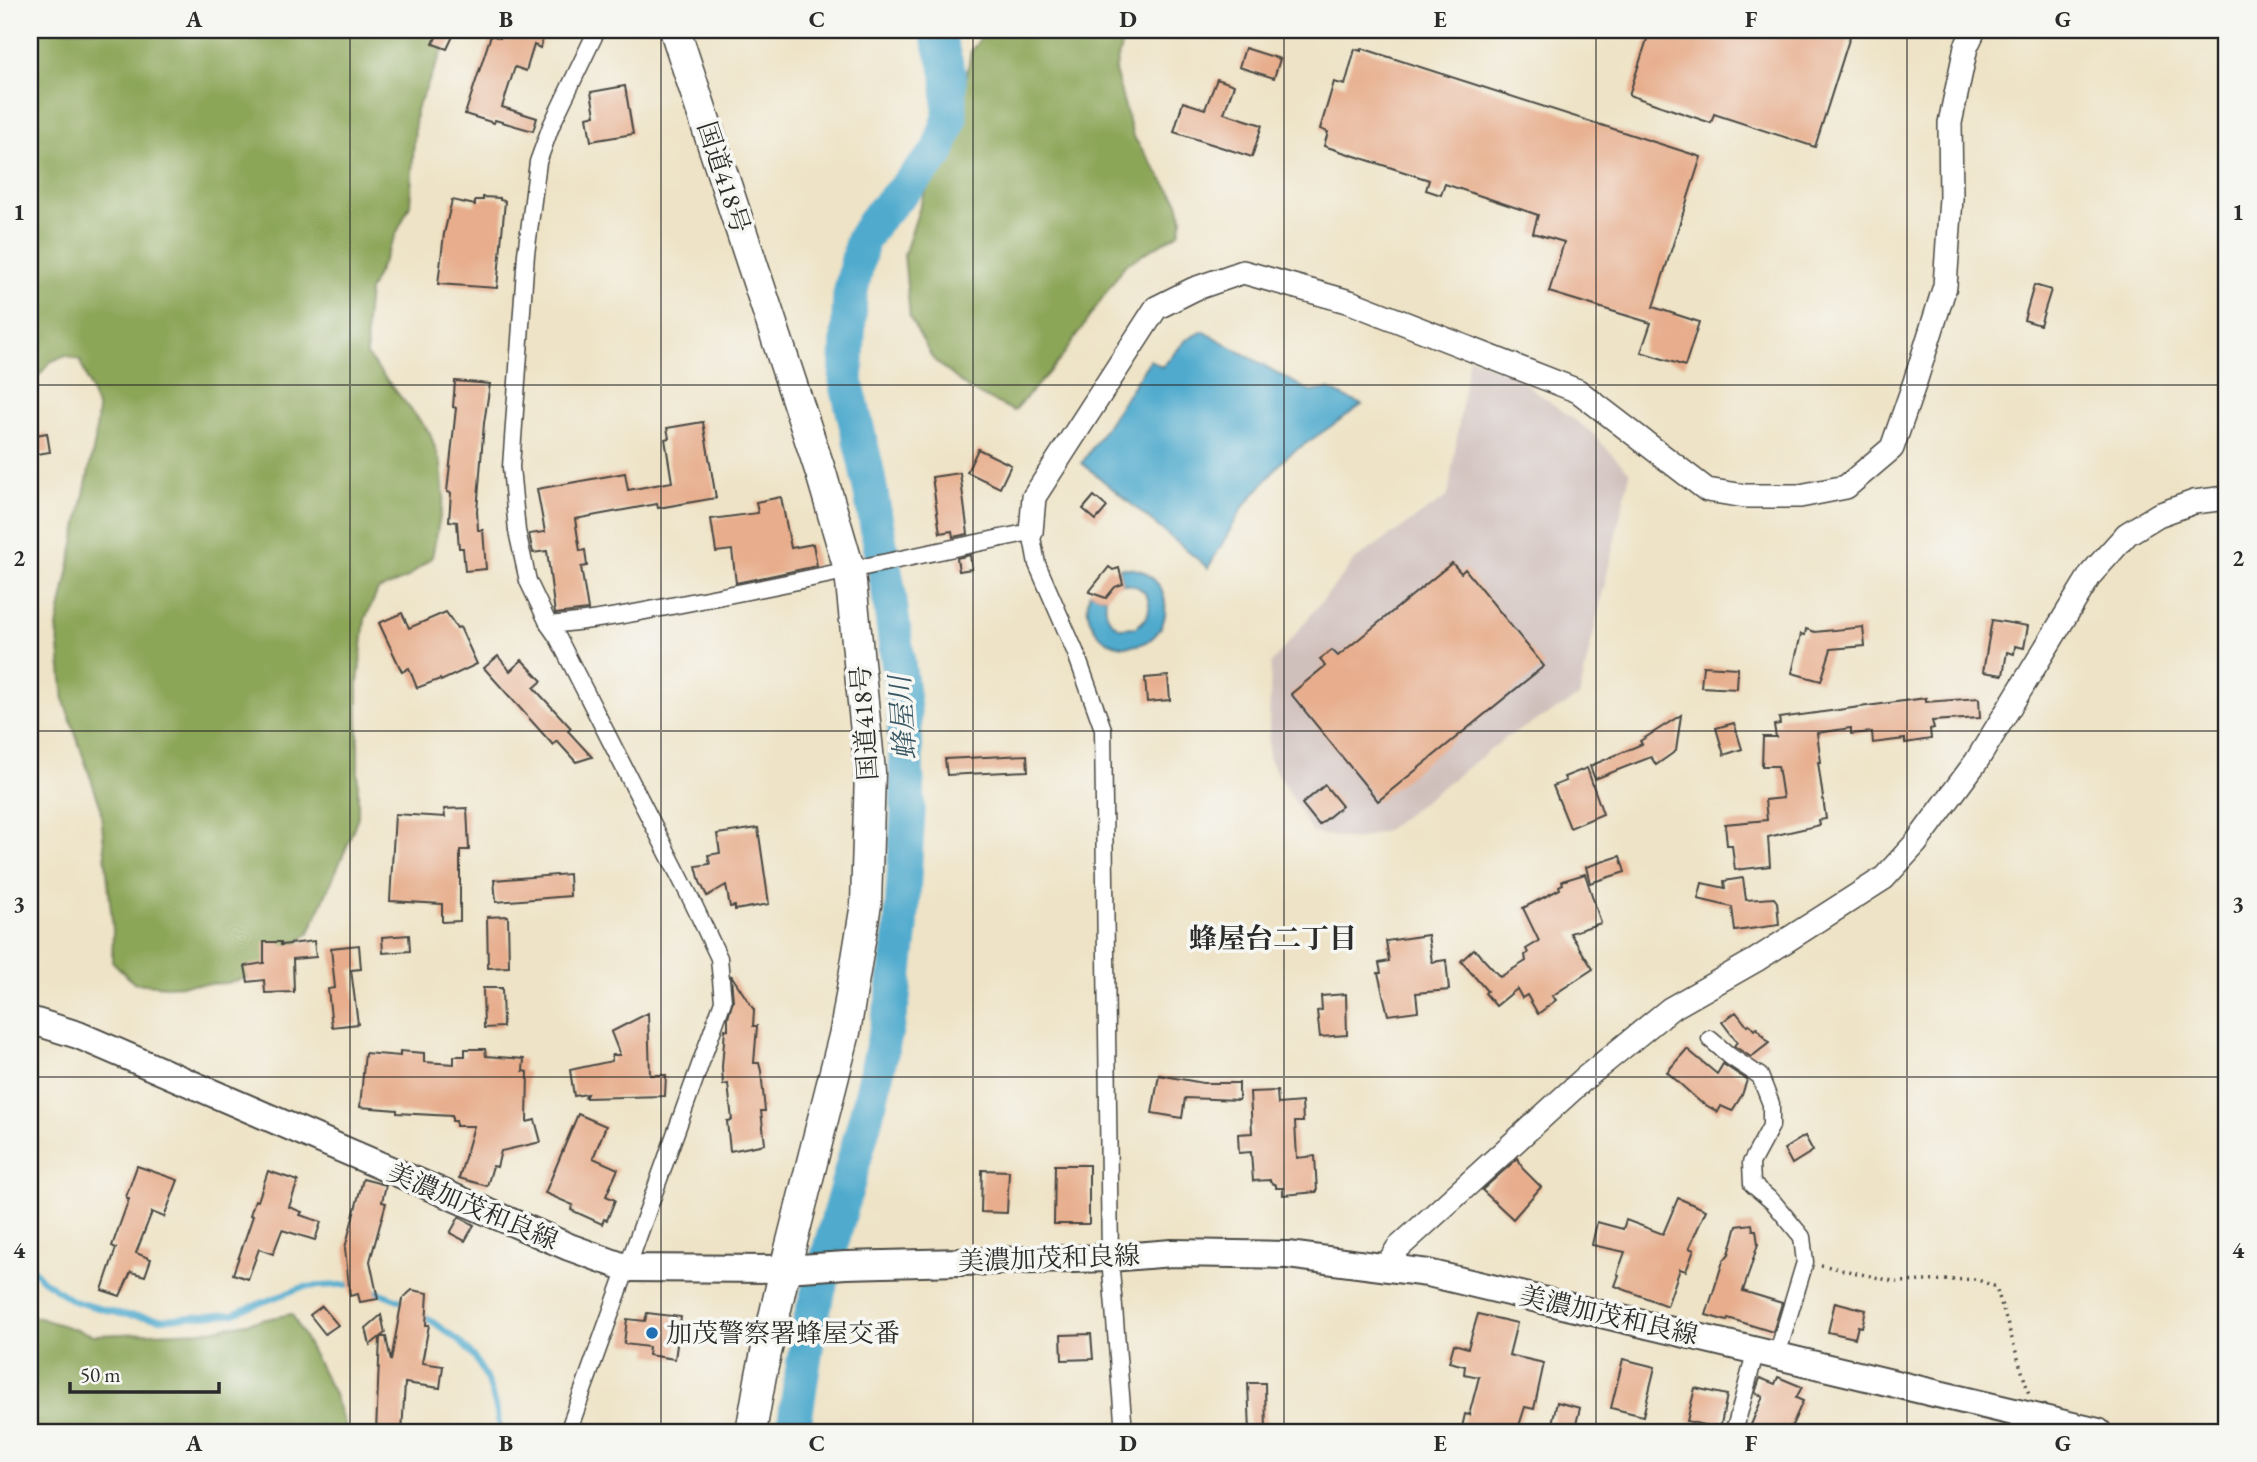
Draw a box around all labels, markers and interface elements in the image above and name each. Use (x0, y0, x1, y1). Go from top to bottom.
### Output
text: A (185, 4, 203, 34)
text: B (499, 4, 513, 34)
text: C (809, 4, 825, 34)
text: D (1119, 4, 1137, 34)
text: E (1433, 4, 1447, 34)
text: F (1745, 4, 1758, 34)
text: G (2055, 4, 2071, 34)
street label: 国道418号 (690, 117, 758, 237)
text: 1 (13, 197, 25, 227)
text: 1 (2232, 197, 2244, 227)
text: 2 (13, 543, 25, 573)
text: 2 (2232, 543, 2244, 573)
street label: 国道418号 (843, 664, 885, 782)
water label: 蜂屋川 (881, 672, 923, 761)
text: 3 (13, 889, 25, 919)
text: 3 (2232, 889, 2244, 919)
district label: 蜂屋台二丁目 (1189, 920, 1357, 956)
street label: 美濃加茂和良線 (383, 1155, 563, 1257)
text: 4 (13, 1235, 26, 1265)
text: 4 (2232, 1235, 2245, 1265)
street label: 美濃加茂和良線 (957, 1238, 1141, 1278)
street label: 美濃加茂和良線 (1517, 1278, 1701, 1352)
place label: 加茂警察署蜂屋交番 (666, 1316, 900, 1350)
marker: 加茂警察署蜂屋交番 (644, 1325, 660, 1341)
scale bar (70, 1350, 219, 1394)
text: 50 m (80, 1361, 121, 1388)
text: A (185, 1428, 203, 1458)
text: B (499, 1428, 513, 1458)
text: C (809, 1428, 825, 1458)
text: D (1119, 1428, 1137, 1458)
text: E (1433, 1428, 1447, 1458)
text: F (1745, 1428, 1758, 1458)
text: G (2055, 1428, 2071, 1458)

